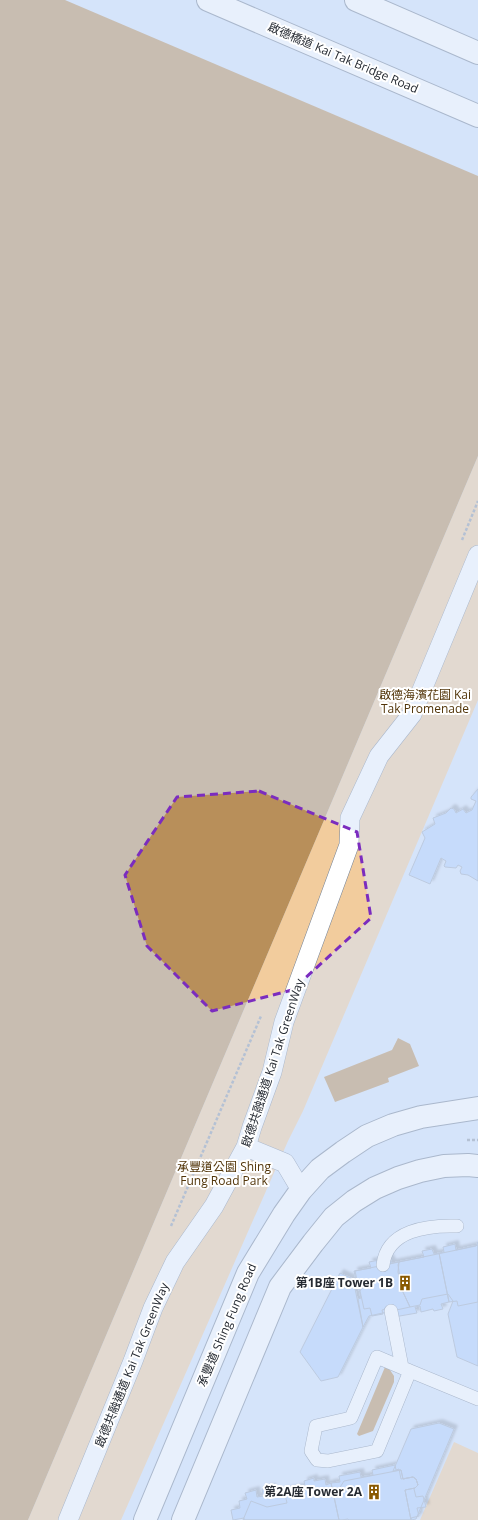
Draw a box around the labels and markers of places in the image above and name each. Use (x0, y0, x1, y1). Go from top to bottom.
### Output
place label: 第1B座 Tower 1B (296, 1274, 393, 1291)
building icon: 第1B座 Tower 1B (396, 1274, 414, 1292)
place label: 第2A座 Tower 2A (264, 1483, 363, 1500)
building icon: 第2A座 Tower 2A (365, 1483, 383, 1501)

